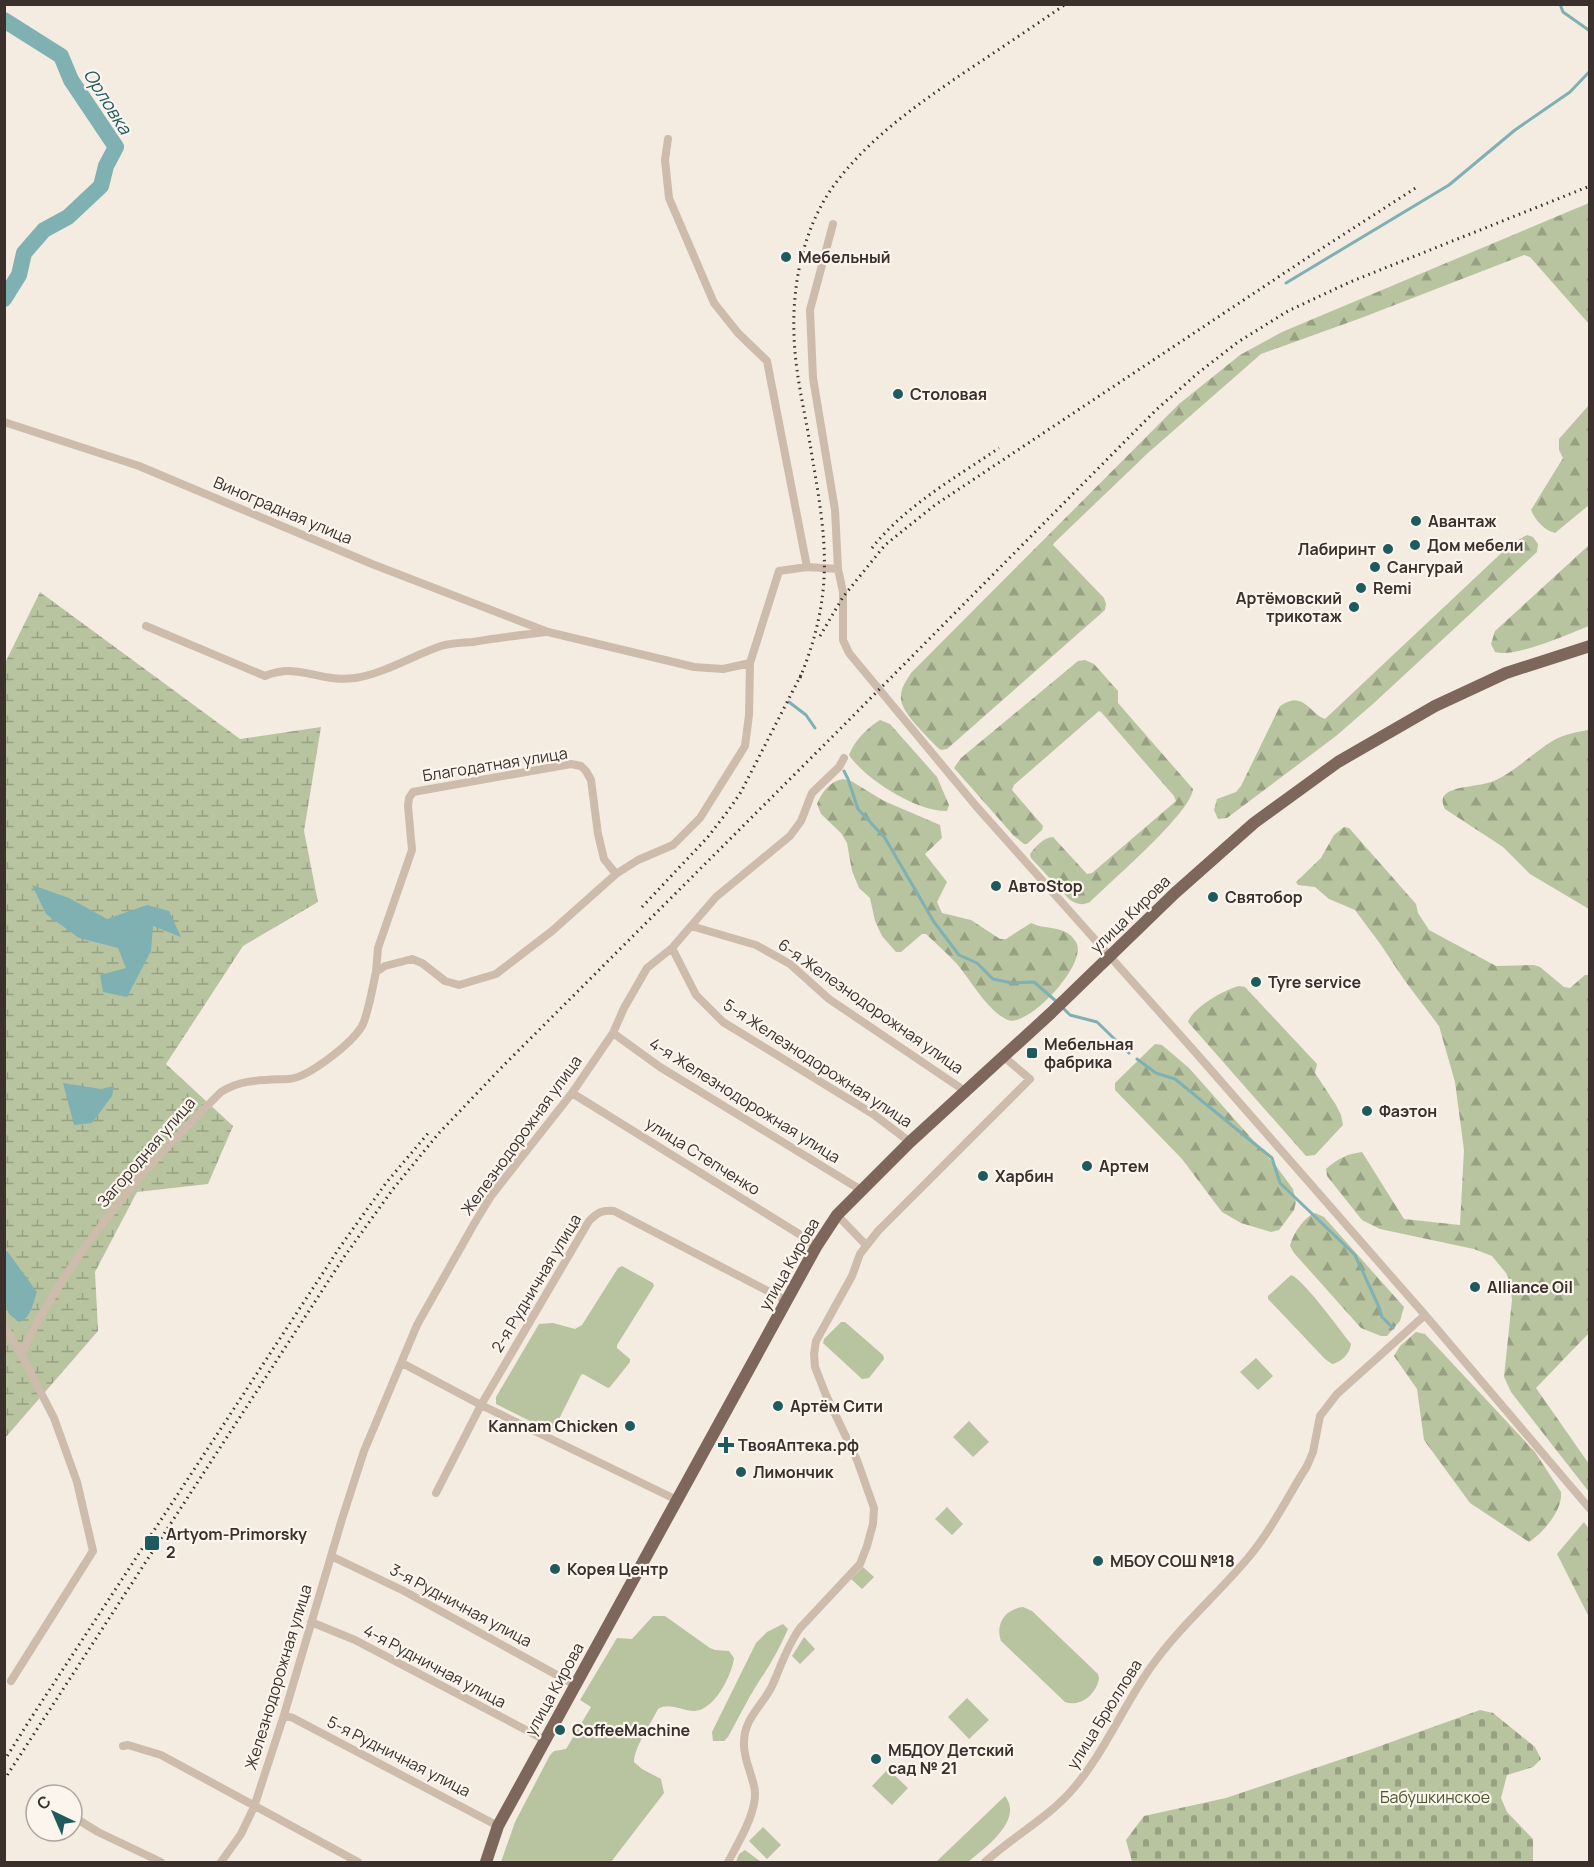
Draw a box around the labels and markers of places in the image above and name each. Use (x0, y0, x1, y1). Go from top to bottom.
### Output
place label: Мебельный (798, 246, 891, 268)
marker: Мебельный (779, 250, 793, 264)
place label: Столовая (910, 383, 987, 405)
marker: Столовая (891, 387, 905, 401)
place label: Авантаж (1428, 510, 1497, 532)
marker: Авантаж (1409, 514, 1423, 528)
place label: Дом мебели (1427, 534, 1524, 556)
place label: Лабиринт (1298, 538, 1376, 560)
marker: Дом мебели (1408, 538, 1422, 552)
marker: Лабиринт (1381, 542, 1395, 556)
place label: Сангурай (1387, 556, 1463, 578)
marker: Сангурай (1368, 560, 1382, 574)
place label: Remi (1373, 577, 1412, 599)
marker: Remi (1354, 581, 1368, 595)
place label: Артёмовский трикотаж (1236, 587, 1343, 627)
marker: Артёмовский трикотаж (1347, 600, 1361, 614)
place label: АвтоStop (1008, 875, 1083, 897)
marker: АвтоStop (989, 879, 1003, 893)
place label: Святобор (1225, 886, 1303, 908)
marker: Святобор (1206, 890, 1220, 904)
place label: Tyre service (1268, 971, 1362, 993)
marker: Tyre service (1249, 975, 1263, 989)
place label: Мебельная фабрика (1044, 1033, 1134, 1073)
marker: Мебельная фабрика (1025, 1046, 1039, 1060)
place label: Фаэтон (1379, 1100, 1437, 1122)
marker: Фаэтон (1360, 1104, 1374, 1118)
place label: Артем (1099, 1155, 1149, 1177)
marker: Артем (1080, 1159, 1094, 1173)
place label: Харбин (995, 1165, 1054, 1187)
marker: Харбин (976, 1169, 990, 1183)
place label: Alliance Oil (1487, 1276, 1573, 1298)
marker: Alliance Oil (1468, 1280, 1482, 1294)
place label: Артём Сити (790, 1395, 883, 1417)
marker: Артём Сити (771, 1399, 785, 1413)
place label: Kannam Chicken (488, 1415, 618, 1437)
marker: Kannam Chicken (623, 1419, 637, 1433)
place label: ТвояАптека.рф (738, 1434, 859, 1456)
marker: ТвояАптека.рф (719, 1438, 733, 1452)
place label: Лимончик (753, 1461, 834, 1483)
marker: Лимончик (734, 1465, 748, 1479)
place label: Artyom-Primorsky 2 (166, 1523, 307, 1563)
marker: Artyom-Primorsky 2 (143, 1534, 161, 1552)
place label: МБОУ СОШ №18 (1110, 1550, 1235, 1572)
marker: МБОУ СОШ №18 (1091, 1554, 1105, 1568)
place label: Корея Центр (567, 1558, 669, 1580)
marker: Корея Центр (548, 1562, 562, 1576)
place label: CoffeeMachine (572, 1719, 691, 1741)
marker: CoffeeMachine (553, 1723, 567, 1737)
place label: МБДОУ Детский сад № 21 (888, 1739, 1014, 1779)
marker: МБДОУ Детский сад № 21 (869, 1752, 883, 1766)

